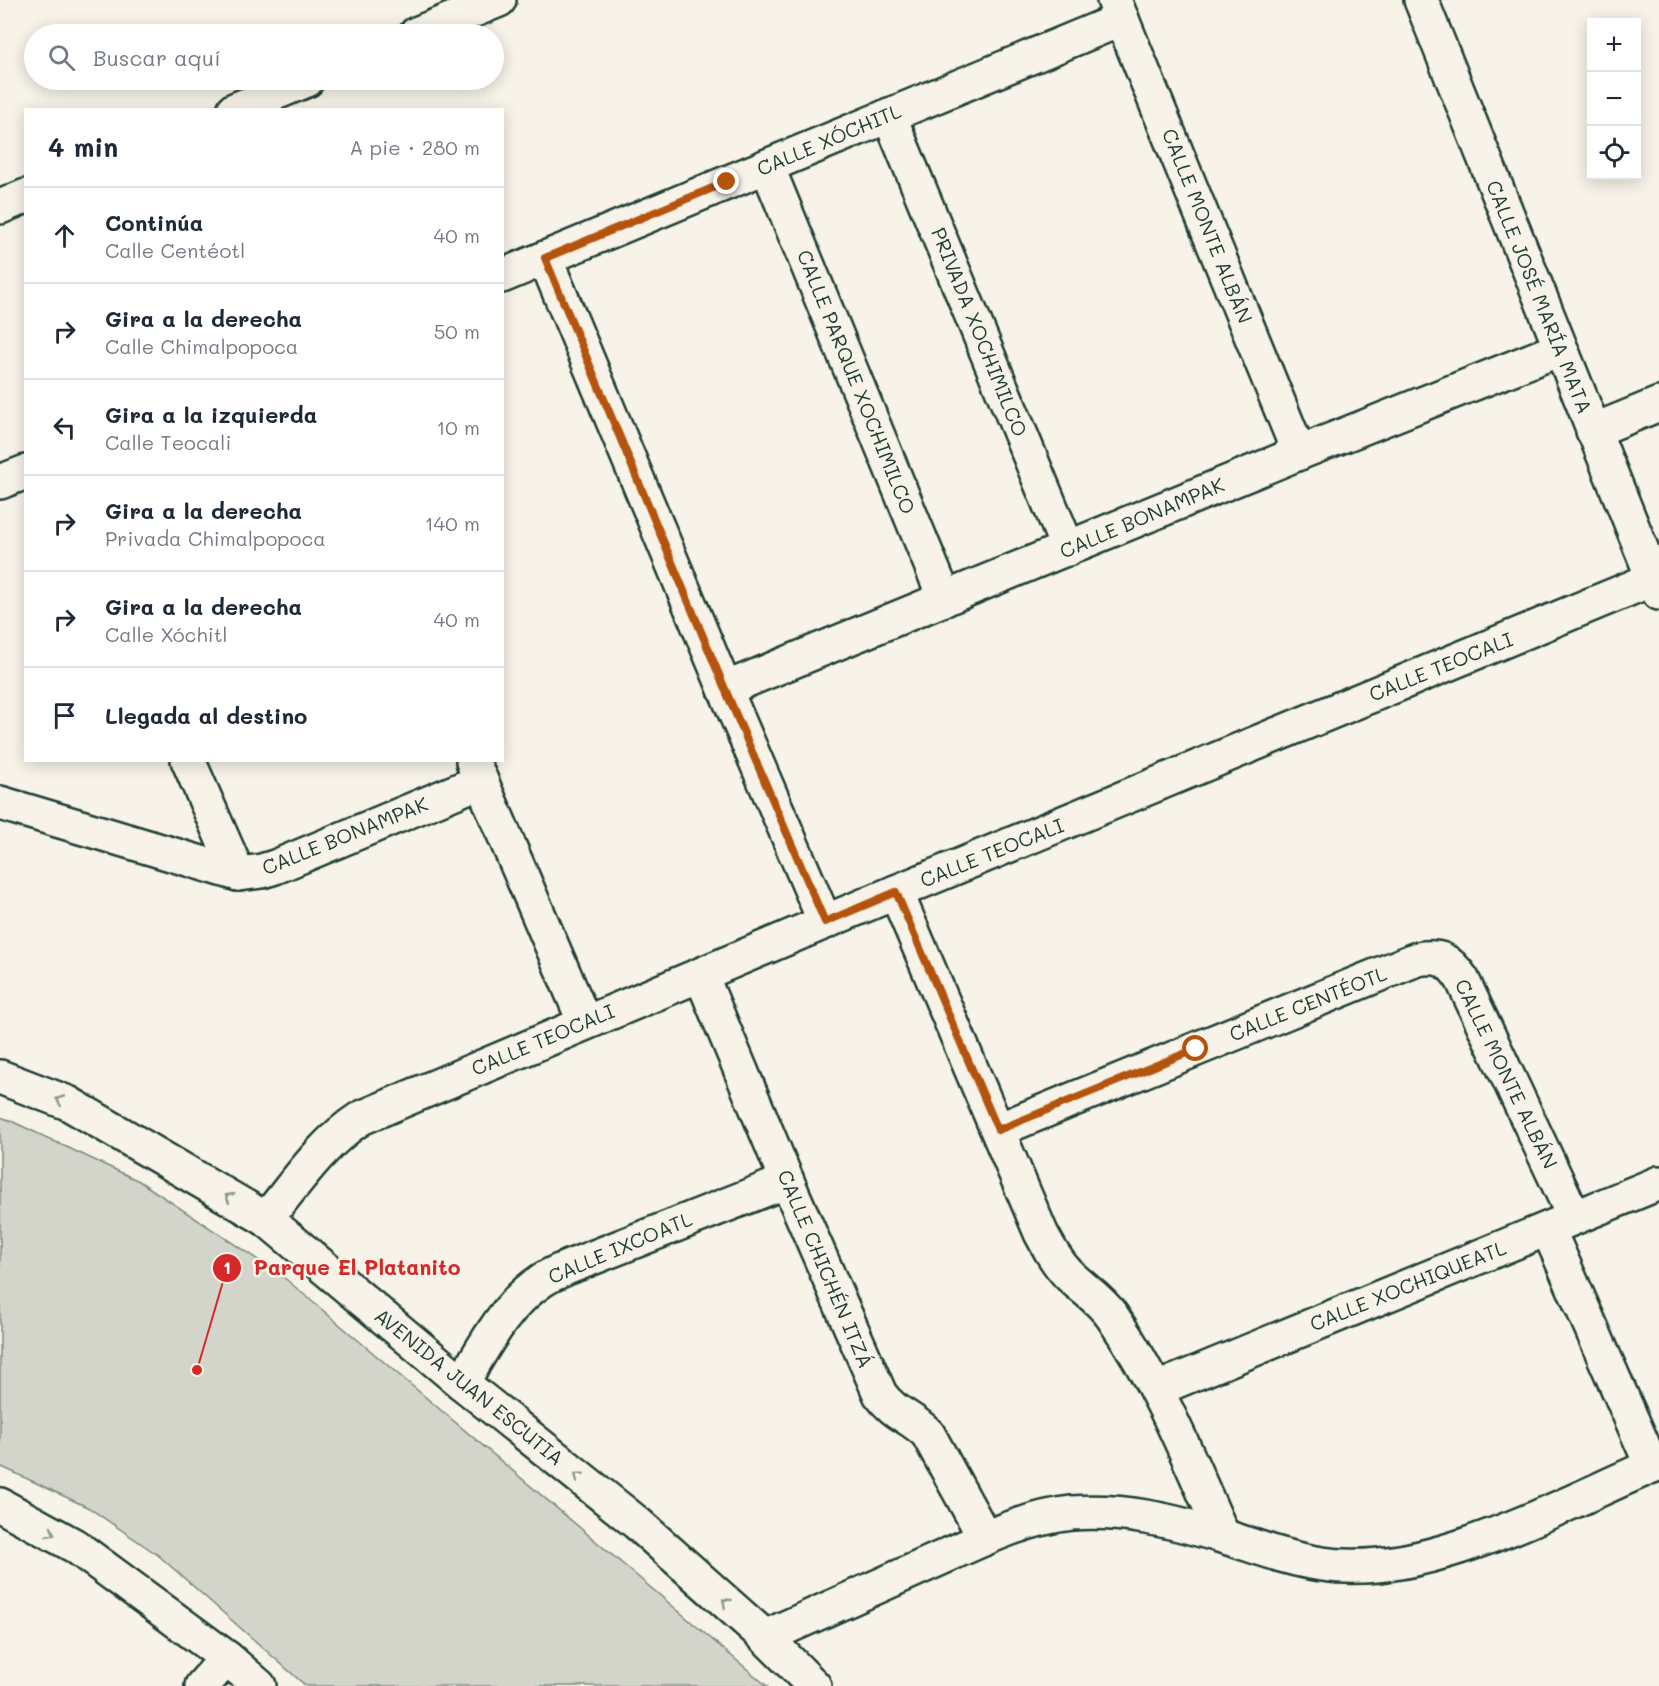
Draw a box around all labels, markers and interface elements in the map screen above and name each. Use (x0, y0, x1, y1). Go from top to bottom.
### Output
map controls (1587, 18, 1641, 180)
button: + (1587, 18, 1641, 72)
search box (24, 24, 504, 90)
icon: search (45, 41, 78, 74)
text: Buscar aquí (93, 43, 221, 72)
button: − (1587, 72, 1641, 126)
street label: CALLE XÓCHITL (753, 97, 905, 181)
street label: CALLE MONTE ALBÁN (1157, 124, 1259, 327)
button: locate (1587, 126, 1641, 180)
text: 4 min (48, 130, 118, 164)
text: A pie · 280 m (349, 134, 480, 160)
route end (713, 168, 739, 194)
street label: CALLE JOSÉ MARÍA MATA (1481, 176, 1599, 417)
text: Continúa (105, 208, 203, 237)
icon: ahead (48, 219, 81, 252)
text: 40 m (434, 222, 480, 248)
street label: PRIVADA XOCHIMILCO (926, 223, 1034, 440)
text: Calle Centéotl (105, 237, 245, 263)
street label: CALLE PARQUE XOCHIMILCO (792, 246, 922, 518)
text: Gira a la derecha (105, 304, 302, 333)
icon: right (48, 315, 81, 348)
text: 50 m (434, 318, 480, 344)
text: Calle Chimalpopoca (105, 333, 298, 359)
text: Gira a la izquierda (105, 400, 317, 429)
icon: left (48, 411, 81, 444)
text: 10 m (436, 414, 480, 440)
text: Calle Teocali (105, 429, 231, 455)
street label: CALLE BONAMPAK (1055, 471, 1228, 564)
text: Gira a la derecha (105, 496, 302, 525)
icon: right (48, 507, 81, 540)
text: 140 m (425, 510, 480, 536)
text: Privada Chimalpopoca (105, 525, 326, 551)
text: Gira a la derecha (105, 592, 302, 621)
icon: right (48, 603, 81, 636)
text: 40 m (434, 606, 480, 632)
text: Calle Xóchitl (105, 621, 227, 647)
street label: CALLE TEOCALI (1365, 625, 1517, 707)
icon: arrive (48, 699, 81, 732)
text: Llegada al destino (105, 701, 307, 730)
street label: CALLE BONAMPAK (258, 790, 431, 880)
street label: CALLE TEOCALI (916, 811, 1068, 893)
street label: CALLE CENTÉOTL (1225, 959, 1391, 1047)
street label: CALLE MONTE ALBÁN (1450, 974, 1564, 1173)
street label: CALLE TEOCALI (467, 997, 618, 1081)
route start (1182, 1035, 1208, 1061)
one-way arrow (55, 1095, 66, 1107)
street label: CALLE CHICHÉN ITZÁ (772, 1166, 879, 1372)
one-way arrow (225, 1193, 235, 1205)
street label: CALLE IXCOATL (544, 1205, 696, 1289)
street label: CALLE XOCHIQUEATL (1306, 1234, 1510, 1336)
callout: Parque El Platanito (212, 1249, 473, 1288)
text: Parque El Platanito (254, 1253, 461, 1280)
text: 1 (223, 1255, 231, 1279)
street label: AVENIDA JUAN ESCUTIA (370, 1302, 570, 1471)
one-way arrow (574, 1472, 585, 1483)
one-way arrow (45, 1526, 56, 1537)
one-way arrow (722, 1598, 733, 1609)

